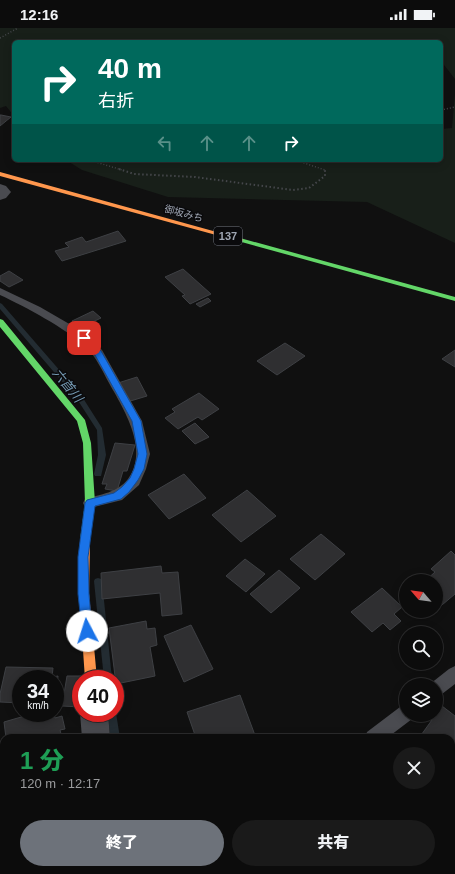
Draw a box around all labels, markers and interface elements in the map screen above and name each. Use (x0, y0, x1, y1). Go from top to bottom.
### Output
text: 12:16 (20, 6, 58, 23)
text: 40 m (98, 53, 162, 84)
icon: right (32, 56, 84, 108)
text: 右折 (98, 91, 134, 111)
icon: left (154, 132, 176, 154)
icon: ahead (196, 132, 218, 154)
icon: ahead (238, 132, 260, 154)
icon: right (280, 132, 302, 154)
street label: 御坂みち (163, 203, 205, 224)
road number: 137 (214, 227, 242, 245)
pin (67, 321, 101, 355)
icon: arrive (73, 327, 95, 349)
water label: 六首川 (50, 365, 87, 407)
north arrow (399, 574, 443, 618)
map controls (399, 574, 443, 722)
position arrow (66, 610, 108, 652)
button: search (399, 626, 443, 670)
speed limit sign: 40 (72, 670, 124, 722)
button: layers (399, 678, 443, 722)
text: 34 (27, 680, 49, 702)
text: km/h (27, 700, 49, 711)
text: 1 分 (20, 747, 64, 774)
button: close (393, 747, 435, 789)
text: 120 m · 12:17 (20, 776, 100, 791)
button: 終了 (20, 820, 224, 866)
button: 共有 (232, 820, 435, 866)

